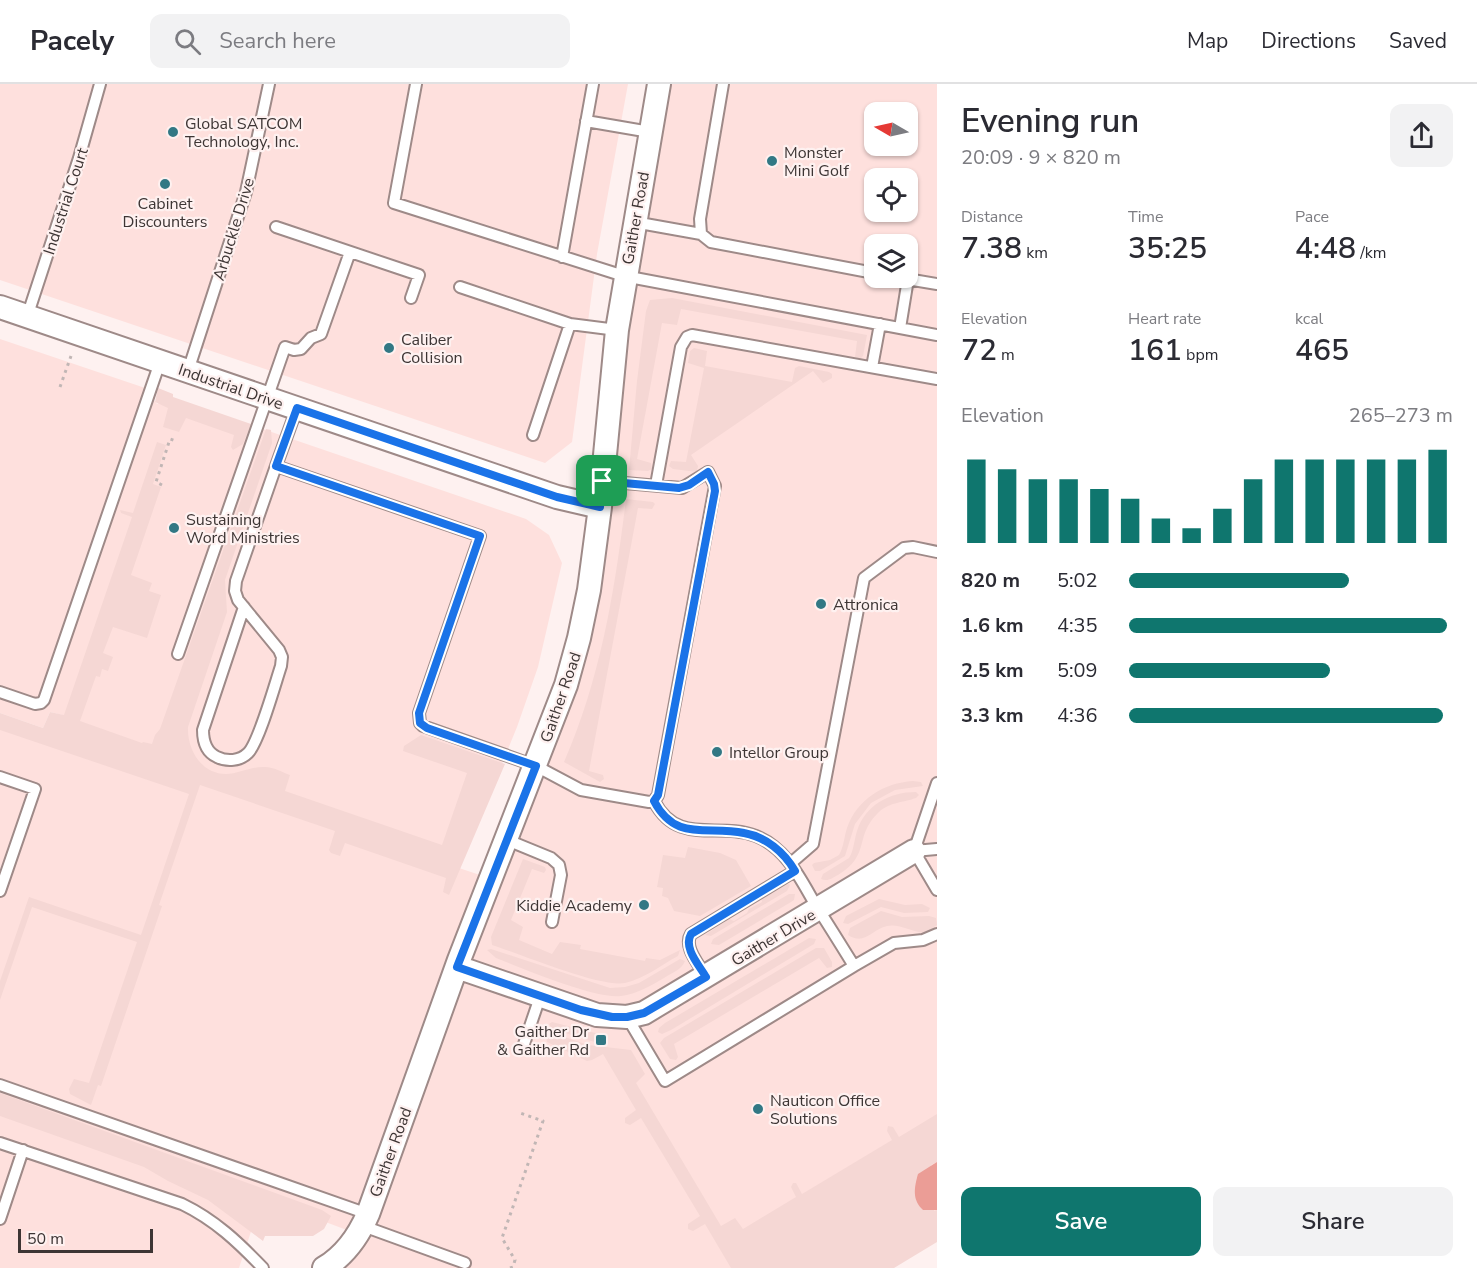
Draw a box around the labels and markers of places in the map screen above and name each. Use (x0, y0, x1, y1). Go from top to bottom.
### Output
place label: Global SATCOM Technology, Inc. (185, 113, 302, 153)
marker: Global SATCOM Technology, Inc. (166, 125, 180, 139)
place label: Monster Mini Golf (784, 142, 849, 182)
marker: Monster Mini Golf (765, 154, 779, 168)
marker: Cabinet Discounters (158, 177, 172, 191)
place label: Cabinet Discounters (123, 193, 207, 233)
place label: Caliber Collision (401, 329, 463, 369)
marker: Caliber Collision (382, 341, 396, 355)
pin (576, 455, 627, 506)
place label: Sustaining Word Ministries (186, 509, 300, 549)
marker: Sustaining Word Ministries (167, 521, 181, 535)
place label: Attronica (833, 594, 899, 616)
marker: Attronica (814, 597, 828, 611)
place label: Intellor Group (729, 742, 829, 764)
marker: Intellor Group (710, 745, 724, 759)
place label: Kiddie Academy (516, 895, 633, 917)
marker: Kiddie Academy (637, 898, 651, 912)
place label: Gaither Dr & Gaither Rd (497, 1021, 589, 1061)
marker: Gaither Dr & Gaither Rd (594, 1033, 608, 1047)
place label: Nauticon Office Solutions (770, 1090, 880, 1130)
marker: Nauticon Office Solutions (751, 1102, 765, 1116)

